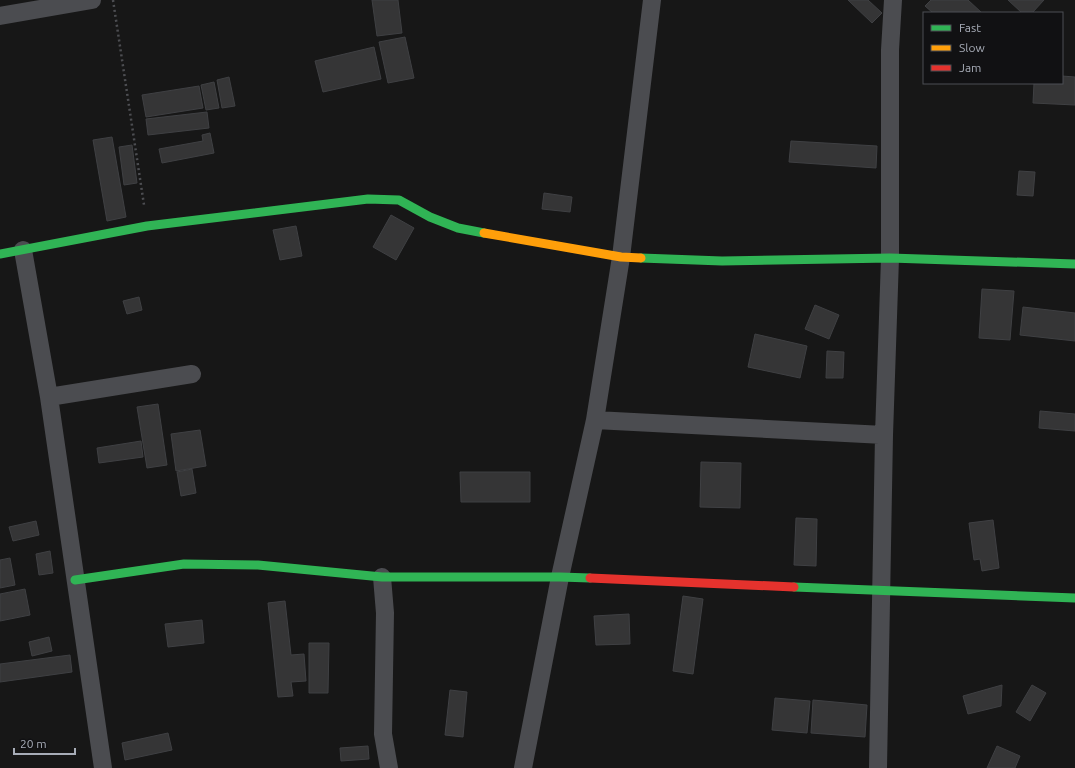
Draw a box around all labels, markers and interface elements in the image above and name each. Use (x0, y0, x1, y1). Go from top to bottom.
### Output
legend (923, 12, 1063, 84)
text: Fast (959, 21, 981, 34)
text: Slow (959, 41, 985, 54)
text: Jam (959, 61, 981, 74)
scale bar (14, 730, 75, 756)
text: 20 m (20, 737, 47, 750)

